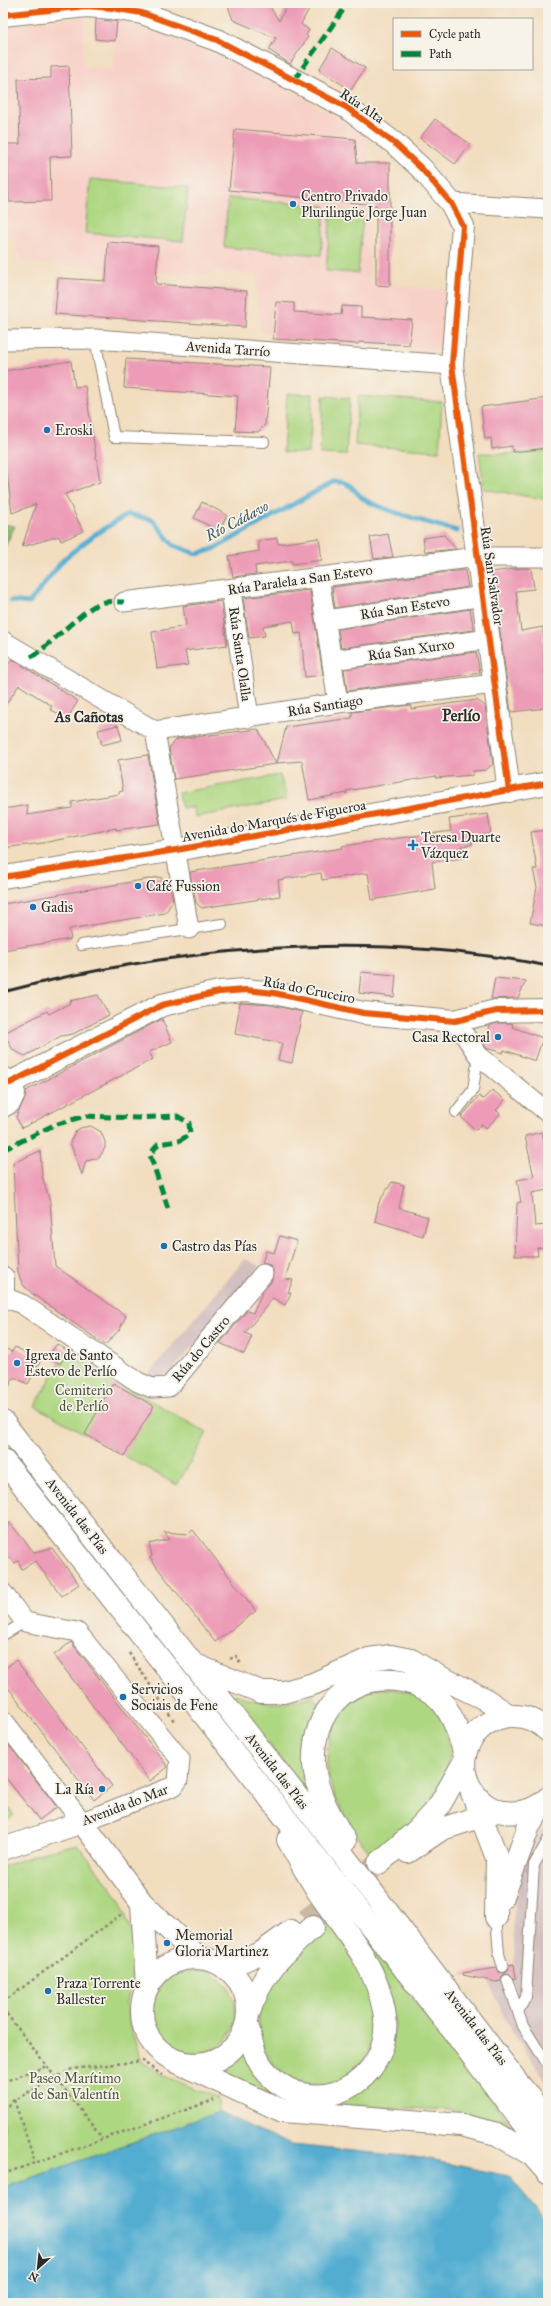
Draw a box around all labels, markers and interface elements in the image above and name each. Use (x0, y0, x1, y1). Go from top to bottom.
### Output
legend (393, 18, 533, 70)
text: Cycle path (429, 27, 481, 41)
text: Path (429, 47, 452, 61)
street label: Rúa Alta (336, 85, 388, 127)
place label: Centro Privado Plurilingüe Jorge Juan (301, 188, 427, 222)
marker: Centro Privado Plurilingüe Jorge Juan (288, 199, 298, 209)
street label: Avenida Tarrío (184, 337, 271, 360)
place label: Eroski (55, 422, 93, 439)
marker: Eroski (42, 425, 52, 435)
water label: Río Cádavo (201, 497, 272, 546)
street label: Rúa San Salvador (477, 525, 507, 628)
street label: Rúa Paralela a San Estevo (226, 561, 374, 599)
street label: Rúa San Estevo (359, 593, 451, 623)
street label: Rúa Santa Olalla (225, 606, 255, 702)
street label: Rúa San Xurxo (367, 636, 455, 664)
street label: Rúa Santiago (286, 692, 364, 720)
district label: Perlío (442, 706, 480, 725)
district label: As Cañotas (54, 708, 124, 726)
street label: Avenida do Marqués de Figueroa (180, 796, 368, 847)
place label: Teresa Duarte Vázquez (420, 829, 501, 863)
marker: Teresa Duarte Vázquez (408, 840, 418, 850)
place label: Café Fussion (146, 878, 221, 895)
marker: Café Fussion (133, 881, 143, 891)
place label: Gadis (41, 899, 73, 916)
marker: Gadis (28, 902, 38, 912)
street label: Rúa do Cruceiro (261, 973, 357, 1007)
place label: Casa Rectoral (412, 1029, 490, 1046)
marker: Casa Rectoral (493, 1032, 503, 1042)
place label: Castro das Pías (172, 1238, 257, 1255)
marker: Castro das Pías (159, 1241, 169, 1251)
street label: Rúa do Castro (168, 1312, 234, 1386)
place label: Igrexa de Santo Estevo de Perlío (25, 1347, 117, 1380)
marker: Igrexa de Santo Estevo de Perlío (12, 1358, 22, 1368)
park label: Cemiterio de Perlío (55, 1382, 113, 1415)
street label: Avenida das Pías (41, 1474, 112, 1558)
place label: Servicios Sociais de Fene (131, 1681, 218, 1714)
marker: Servicios Sociais de Fene (118, 1692, 128, 1702)
street label: Avenida das Pías (241, 1729, 312, 1813)
street label: Avenida do Mar (78, 1780, 171, 1830)
place label: La Ría (55, 1781, 94, 1798)
marker: La Ría (97, 1784, 107, 1794)
place label: Memorial Gloria Martinez (175, 1927, 269, 1960)
marker: Memorial Gloria Martinez (162, 1938, 172, 1948)
place label: Praza Torrente Ballester (56, 1975, 141, 2008)
street label: Avenida das Pías (440, 1985, 511, 2069)
marker: Praza Torrente Ballester (43, 1986, 53, 1996)
park label: Paseo Marítimo de San Valentín (29, 2070, 121, 2103)
north arrow (18, 2248, 58, 2288)
text: N (26, 2268, 41, 2284)

